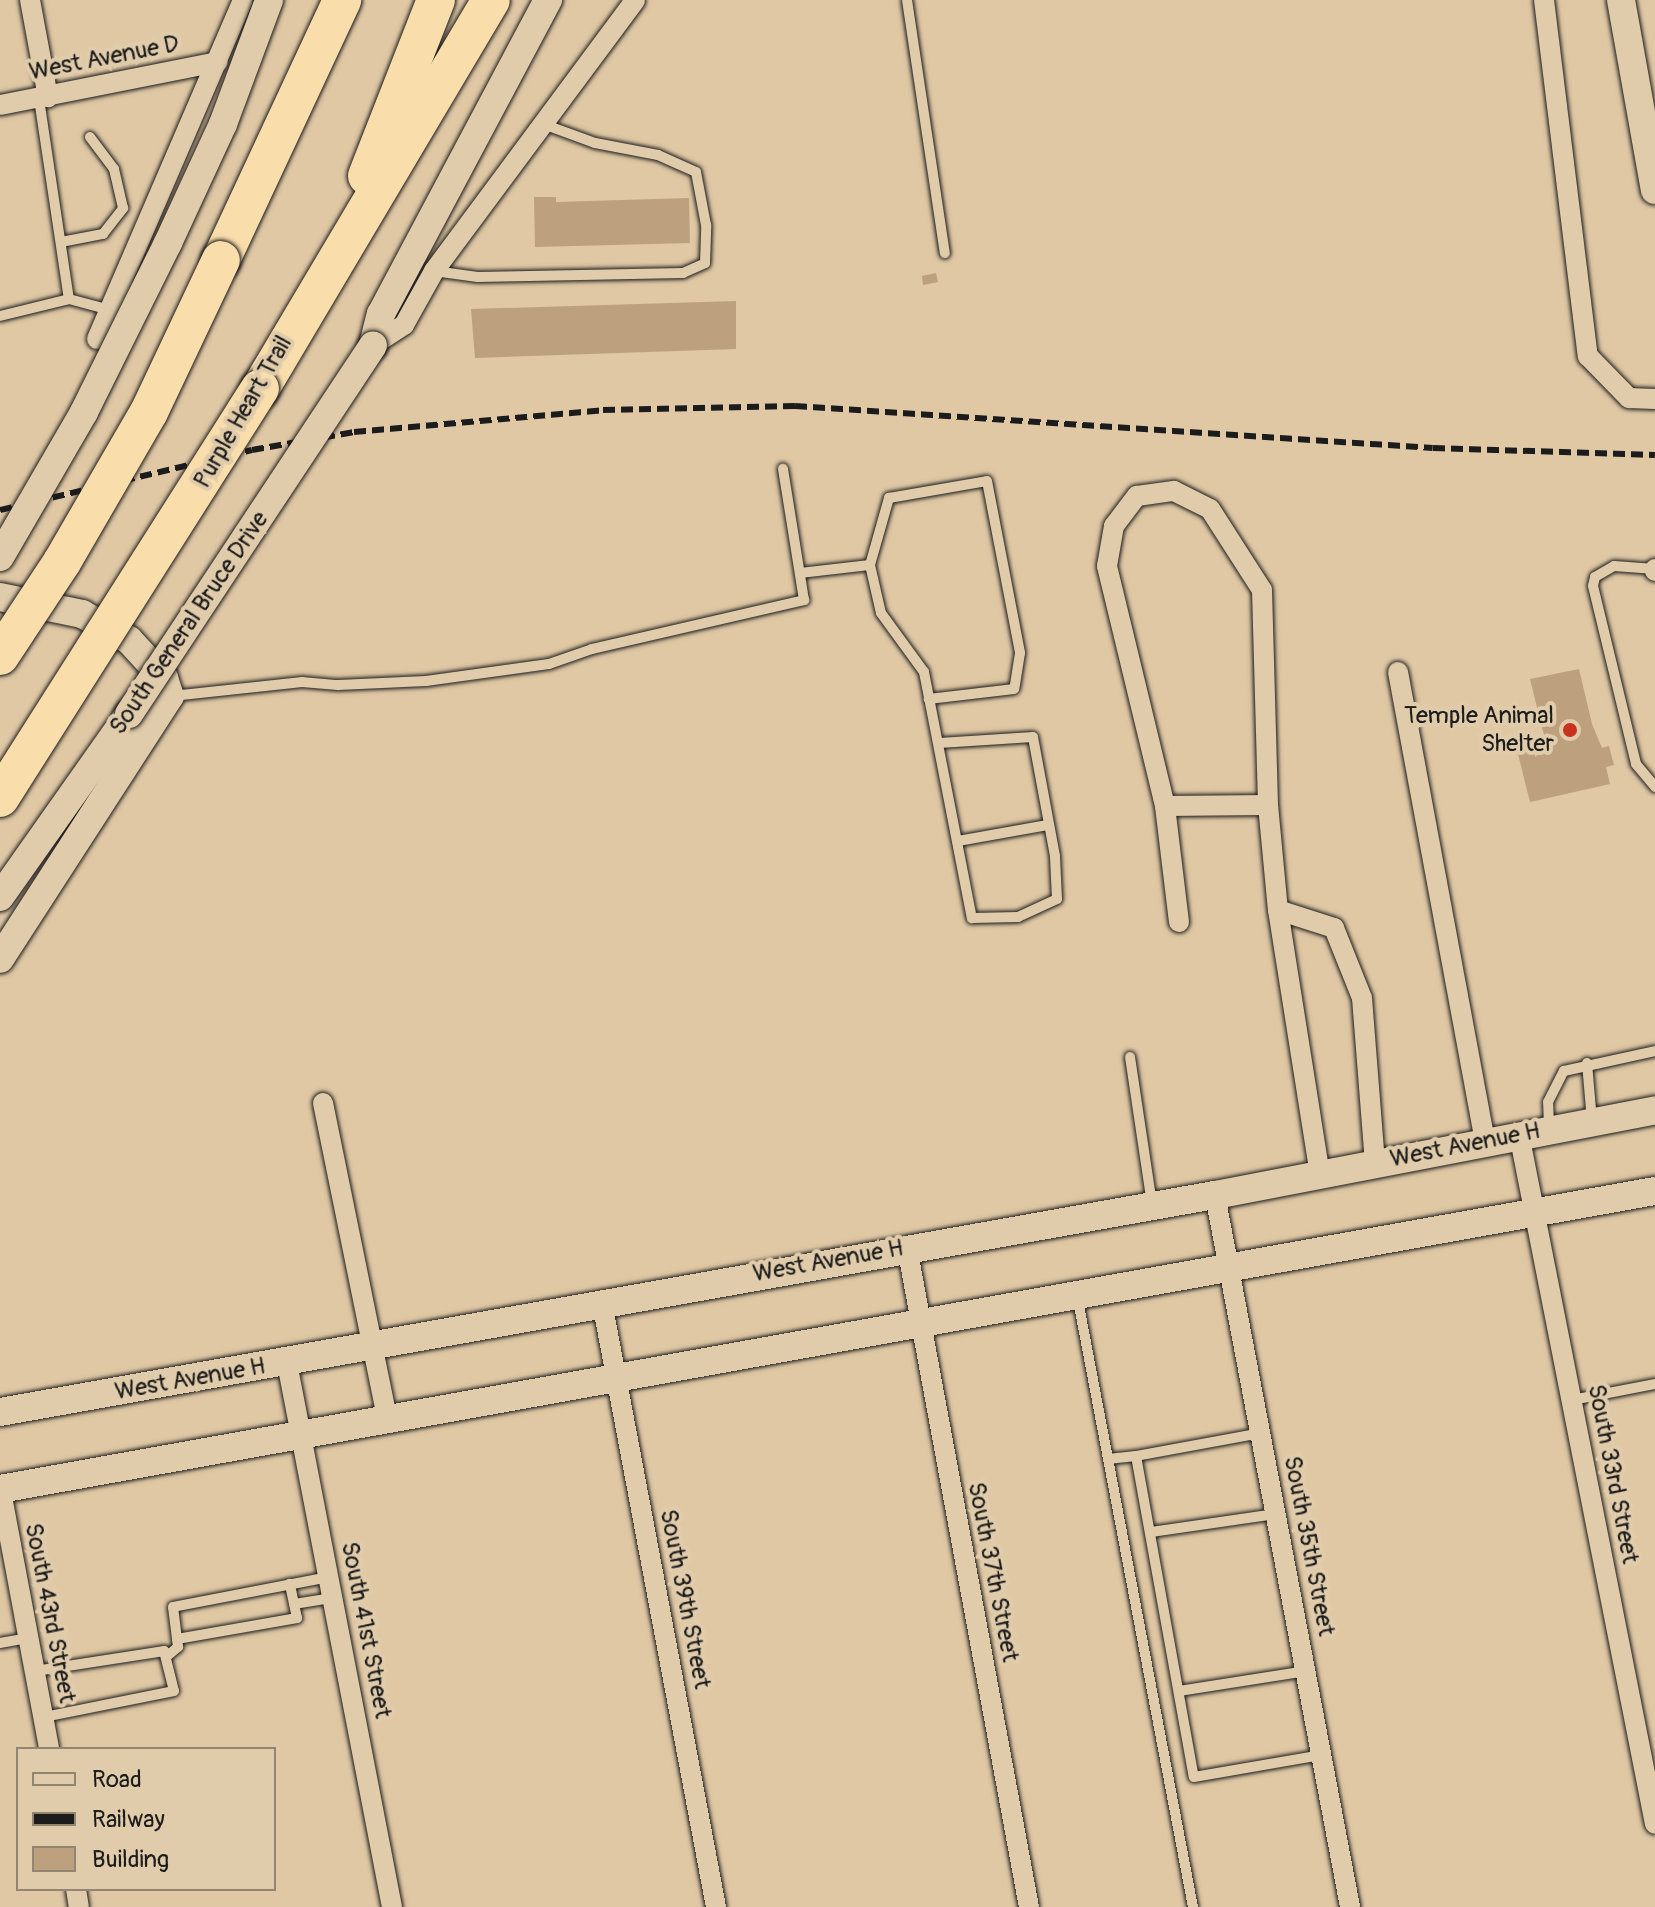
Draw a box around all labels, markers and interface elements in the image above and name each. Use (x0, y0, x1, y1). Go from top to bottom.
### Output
street label: West Avenue D (27, 29, 181, 87)
street label: Purple Heart Trail (188, 331, 298, 493)
street label: South General Bruce Drive (103, 506, 275, 740)
place label: Temple Animal Shelter (1404, 702, 1554, 758)
marker: Temple Animal Shelter (1561, 721, 1579, 739)
street label: West Avenue H (1388, 1116, 1542, 1174)
street label: West Avenue H (751, 1234, 905, 1288)
street label: West Avenue H (113, 1352, 267, 1406)
street label: South 33rd Street (1581, 1382, 1645, 1566)
street label: South 35th Street (1277, 1454, 1341, 1638)
street label: South 37th Street (961, 1480, 1025, 1664)
street label: South 39th Street (653, 1507, 717, 1691)
street label: South 43rd Street (18, 1521, 82, 1705)
street label: South 41st Street (335, 1539, 397, 1721)
legend (16, 1747, 276, 1891)
text: Road (92, 1765, 142, 1794)
text: Railway (92, 1805, 165, 1834)
text: Building (92, 1845, 169, 1874)

